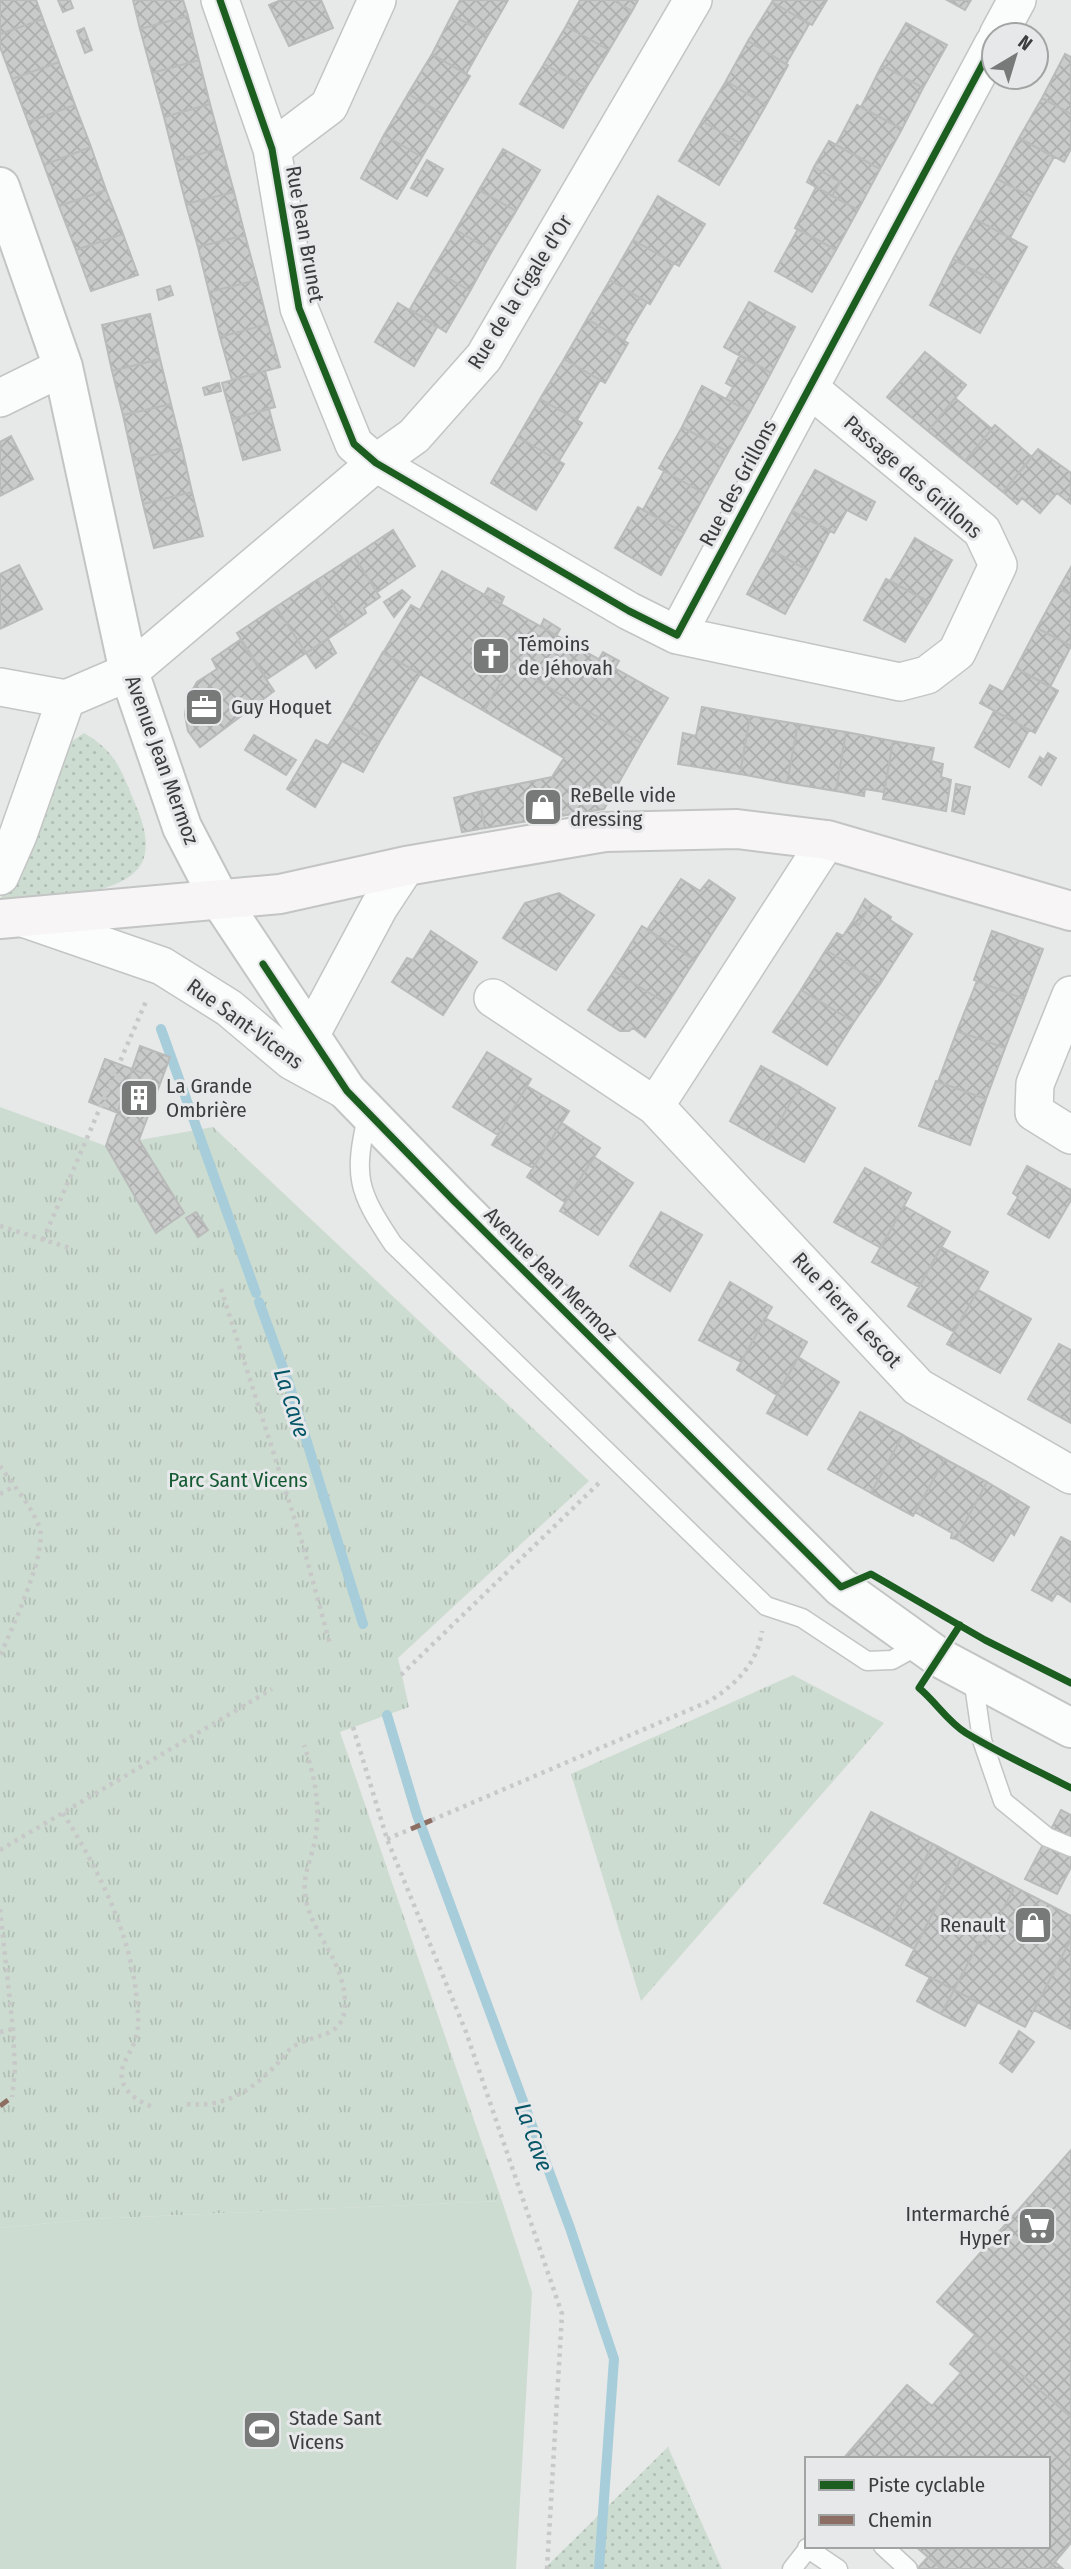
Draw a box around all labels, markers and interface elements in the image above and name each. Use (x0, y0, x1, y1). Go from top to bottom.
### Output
north arrow (980, 21, 1050, 91)
text: N (1014, 30, 1037, 56)
street label: Rue Jean Brunet (280, 164, 330, 304)
street label: Rue de la Cigale d'Or (462, 209, 578, 374)
street label: Passage des Grillons (839, 410, 988, 544)
street label: Rue des Grillons (694, 415, 782, 551)
place label: Témoins de Jéhovah (518, 631, 613, 681)
church icon: Témoins de Jéhovah (470, 635, 512, 677)
street label: Avenue Jean Mermoz (119, 672, 205, 848)
office icon: Guy Hoquet (183, 686, 225, 728)
place label: Guy Hoquet (231, 694, 332, 720)
place label: ReBelle vide dressing (570, 782, 676, 832)
shop icon: ReBelle vide dressing (522, 786, 564, 828)
street label: Rue Sant-Vicens (182, 973, 308, 1075)
place label: La Grande Ombrière (166, 1073, 252, 1123)
building icon: La Grande Ombrière (118, 1077, 160, 1119)
street label: Avenue Jean Mermoz (479, 1202, 623, 1346)
street label: Rue Pierre Lescot (787, 1247, 907, 1373)
water label: La Cave (268, 1365, 316, 1441)
park label: Parc Sant Vicens (168, 1467, 308, 1493)
shop icon: Renault (1012, 1904, 1054, 1946)
place label: Renault (940, 1912, 1006, 1938)
water label: La Cave (509, 2099, 559, 2175)
place label: Intermarché Hyper (906, 2201, 1011, 2251)
supermarket icon: Intermarché Hyper (1016, 2205, 1058, 2247)
place label: Stade Sant Vicens (289, 2405, 382, 2455)
sports icon: Stade Sant Vicens (241, 2409, 283, 2451)
legend (805, 2457, 1050, 2548)
text: Piste cyclable (868, 2472, 985, 2498)
text: Chemin (868, 2507, 932, 2533)

